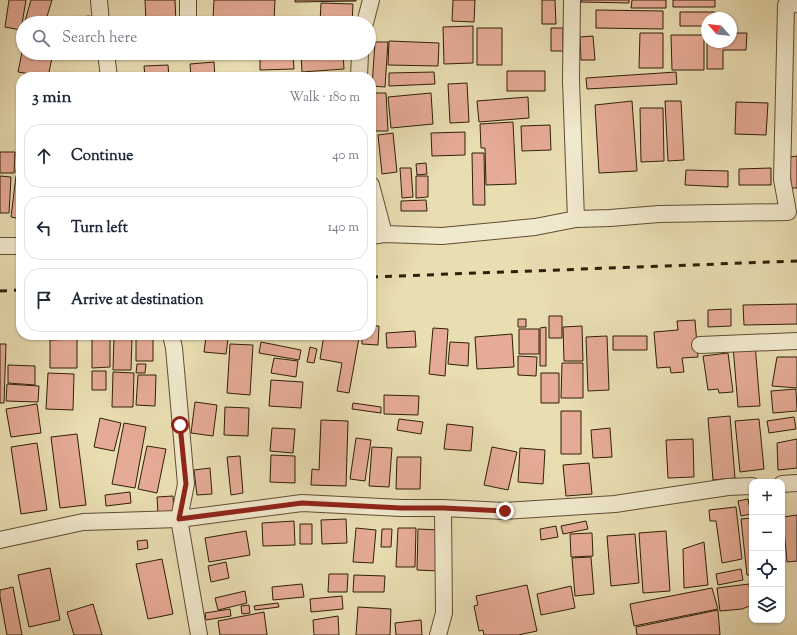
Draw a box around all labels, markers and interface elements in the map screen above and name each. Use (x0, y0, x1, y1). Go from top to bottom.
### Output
north arrow (701, 12, 737, 48)
search box (16, 16, 376, 60)
icon: search (30, 27, 52, 49)
text: Search here (62, 28, 137, 49)
text: 3 min (32, 86, 71, 110)
text: Walk · 180 m (289, 89, 360, 107)
icon: ahead (33, 145, 55, 167)
text: Continue (71, 146, 133, 167)
text: 40 m (332, 147, 359, 165)
icon: left (33, 217, 55, 239)
text: Turn left (71, 218, 128, 239)
text: 140 m (328, 219, 359, 237)
icon: arrive (33, 289, 55, 311)
text: Arrive at destination (71, 290, 204, 311)
route start (171, 416, 189, 434)
map controls (749, 479, 785, 623)
button: + (749, 479, 785, 515)
route end (496, 502, 514, 520)
button: − (749, 515, 785, 551)
button: locate (749, 551, 785, 587)
button: layers (749, 587, 785, 623)

